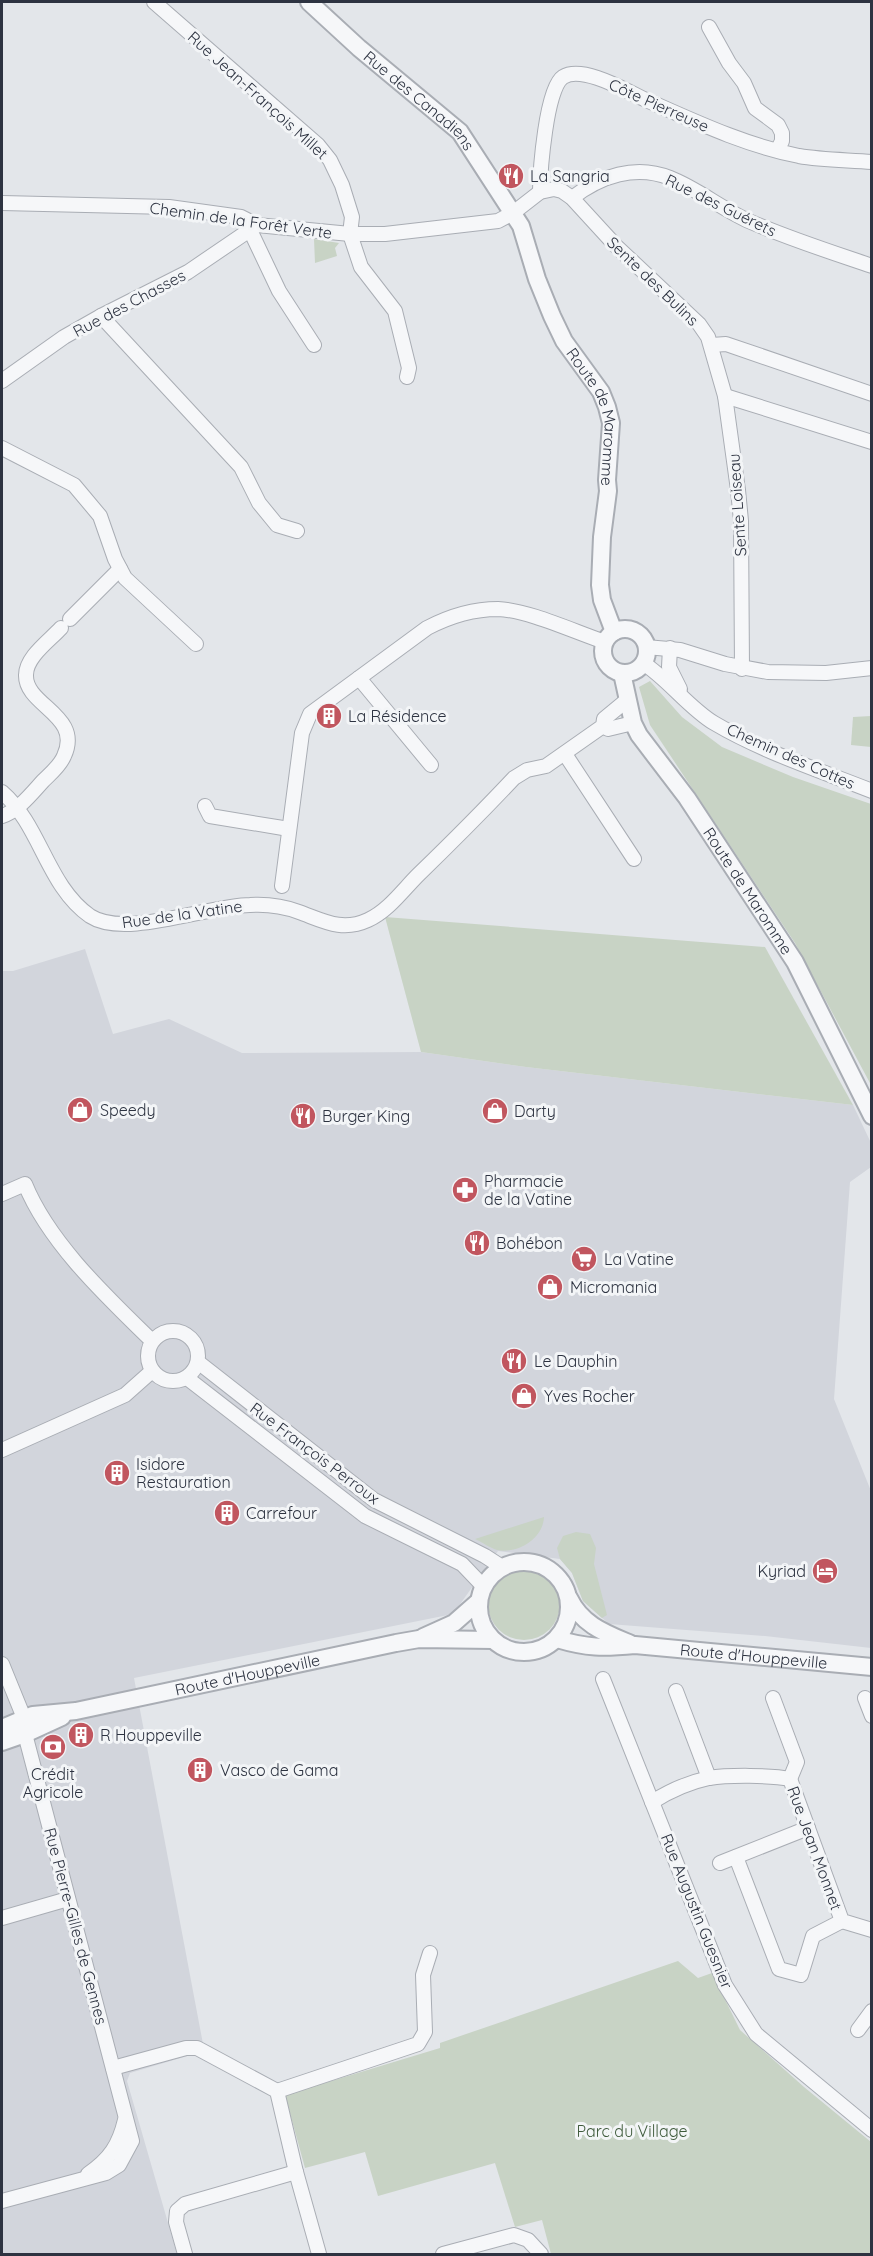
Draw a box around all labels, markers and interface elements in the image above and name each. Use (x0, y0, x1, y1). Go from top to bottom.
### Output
street label: Rue Jean-François Millet (184, 27, 332, 163)
street label: Rue des Canadiens (360, 46, 479, 154)
street label: Côte Pierreuse (606, 74, 712, 136)
restaurant icon: La Sangria (496, 161, 526, 191)
place label: La Sangria (530, 166, 610, 186)
street label: Rue des Guérets (662, 169, 780, 241)
street label: Chemin de la Forêt Verte (148, 197, 334, 243)
street label: Sente des Bulins (603, 232, 703, 330)
street label: Rue des Chasses (69, 265, 189, 341)
street label: Route de Maromme (562, 344, 621, 487)
street label: Sente Loiseau (723, 453, 751, 557)
building icon: La Résidence (314, 701, 344, 731)
place label: La Résidence (348, 706, 447, 726)
street label: Chemin des Cottes (724, 719, 858, 793)
street label: Route de Maromme (699, 824, 797, 958)
street label: Rue de la Vatine (121, 896, 243, 932)
shop icon: Speedy (65, 1095, 95, 1125)
shop icon: Darty (480, 1096, 510, 1126)
place label: Speedy (100, 1100, 156, 1120)
restaurant icon: Burger King (288, 1101, 318, 1131)
place label: Darty (514, 1101, 556, 1121)
place label: Burger King (322, 1106, 410, 1126)
place label: Pharmacie de la Vatine (484, 1171, 572, 1209)
pharmacy icon: Pharmacie de la Vatine (450, 1175, 480, 1205)
restaurant icon: Bohébon (462, 1228, 492, 1258)
place label: Bohébon (496, 1233, 563, 1253)
supermarket icon: La Vatine (569, 1244, 599, 1274)
place label: La Vatine (604, 1249, 674, 1269)
shop icon: Micromania (535, 1272, 565, 1302)
place label: Micromania (570, 1277, 657, 1297)
restaurant icon: Le Dauphin (499, 1346, 529, 1376)
place label: Le Dauphin (534, 1351, 618, 1371)
shop icon: Yves Rocher (509, 1381, 539, 1411)
place label: Yves Rocher (544, 1386, 635, 1406)
street label: Rue François Perroux (246, 1398, 384, 1508)
place label: Isidore Restauration (136, 1454, 231, 1492)
building icon: Isidore Restauration (102, 1458, 132, 1488)
building icon: Carrefour (212, 1498, 242, 1528)
place label: Carrefour (246, 1503, 317, 1523)
hotel icon: Kyriad (810, 1556, 840, 1586)
place label: Kyriad (757, 1561, 806, 1581)
street label: Route d'Houppeville (679, 1639, 828, 1673)
street label: Route d'Houppeville (173, 1649, 322, 1700)
building icon: R Houppeville (66, 1720, 96, 1750)
place label: R Houppeville (100, 1725, 202, 1745)
bank icon: Crédit Agricole (38, 1732, 68, 1762)
building icon: Vasco de Gama (185, 1755, 215, 1785)
place label: Vasco de Gama (220, 1760, 338, 1780)
place label: Crédit Agricole (23, 1764, 83, 1802)
street label: Rue Jean Monnet (783, 1783, 847, 1913)
street label: Rue Pierre-Gilles de Gennes (40, 1825, 112, 2027)
street label: Rue Augustin Guesnier (657, 1830, 737, 1992)
park label: Parc du Village (577, 2121, 687, 2141)

